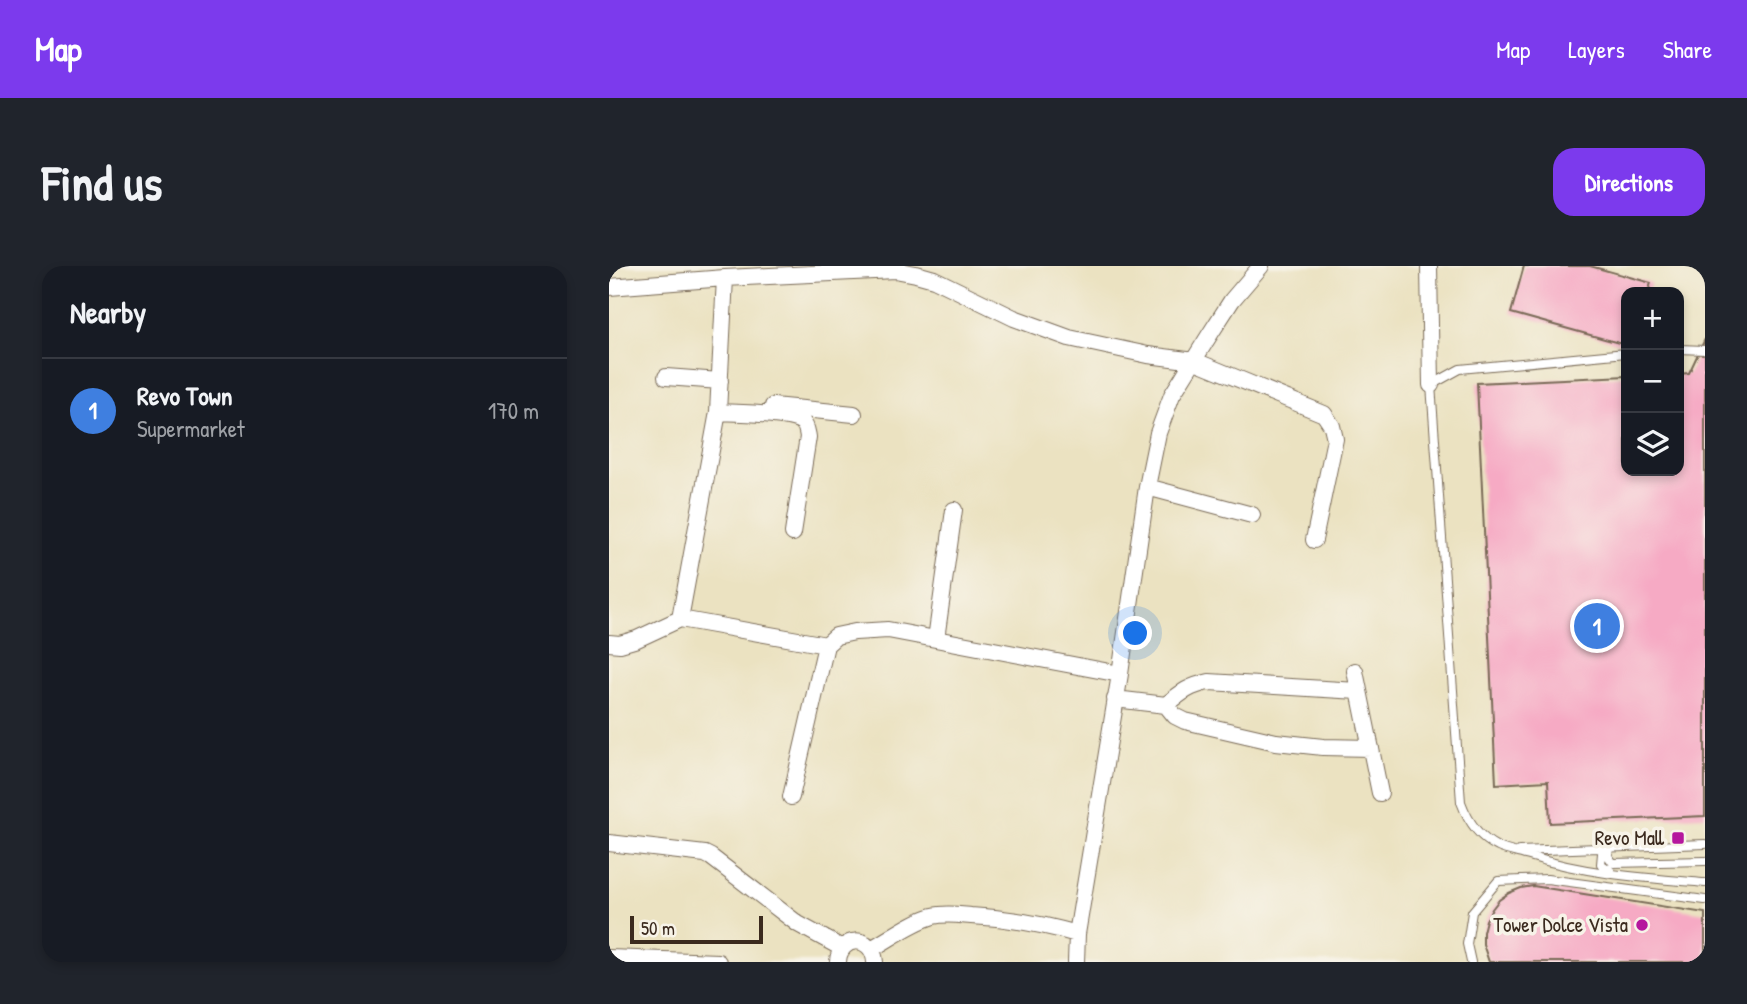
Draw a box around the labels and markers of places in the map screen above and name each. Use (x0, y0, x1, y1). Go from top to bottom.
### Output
pin: 1 (1574, 600, 1620, 652)
place label: Revo Mall (1595, 823, 1665, 852)
marker: Revo Mall (1670, 830, 1686, 846)
place label: Tower Dolce Vista (1493, 910, 1628, 939)
marker: Tower Dolce Vista (1634, 917, 1650, 933)

